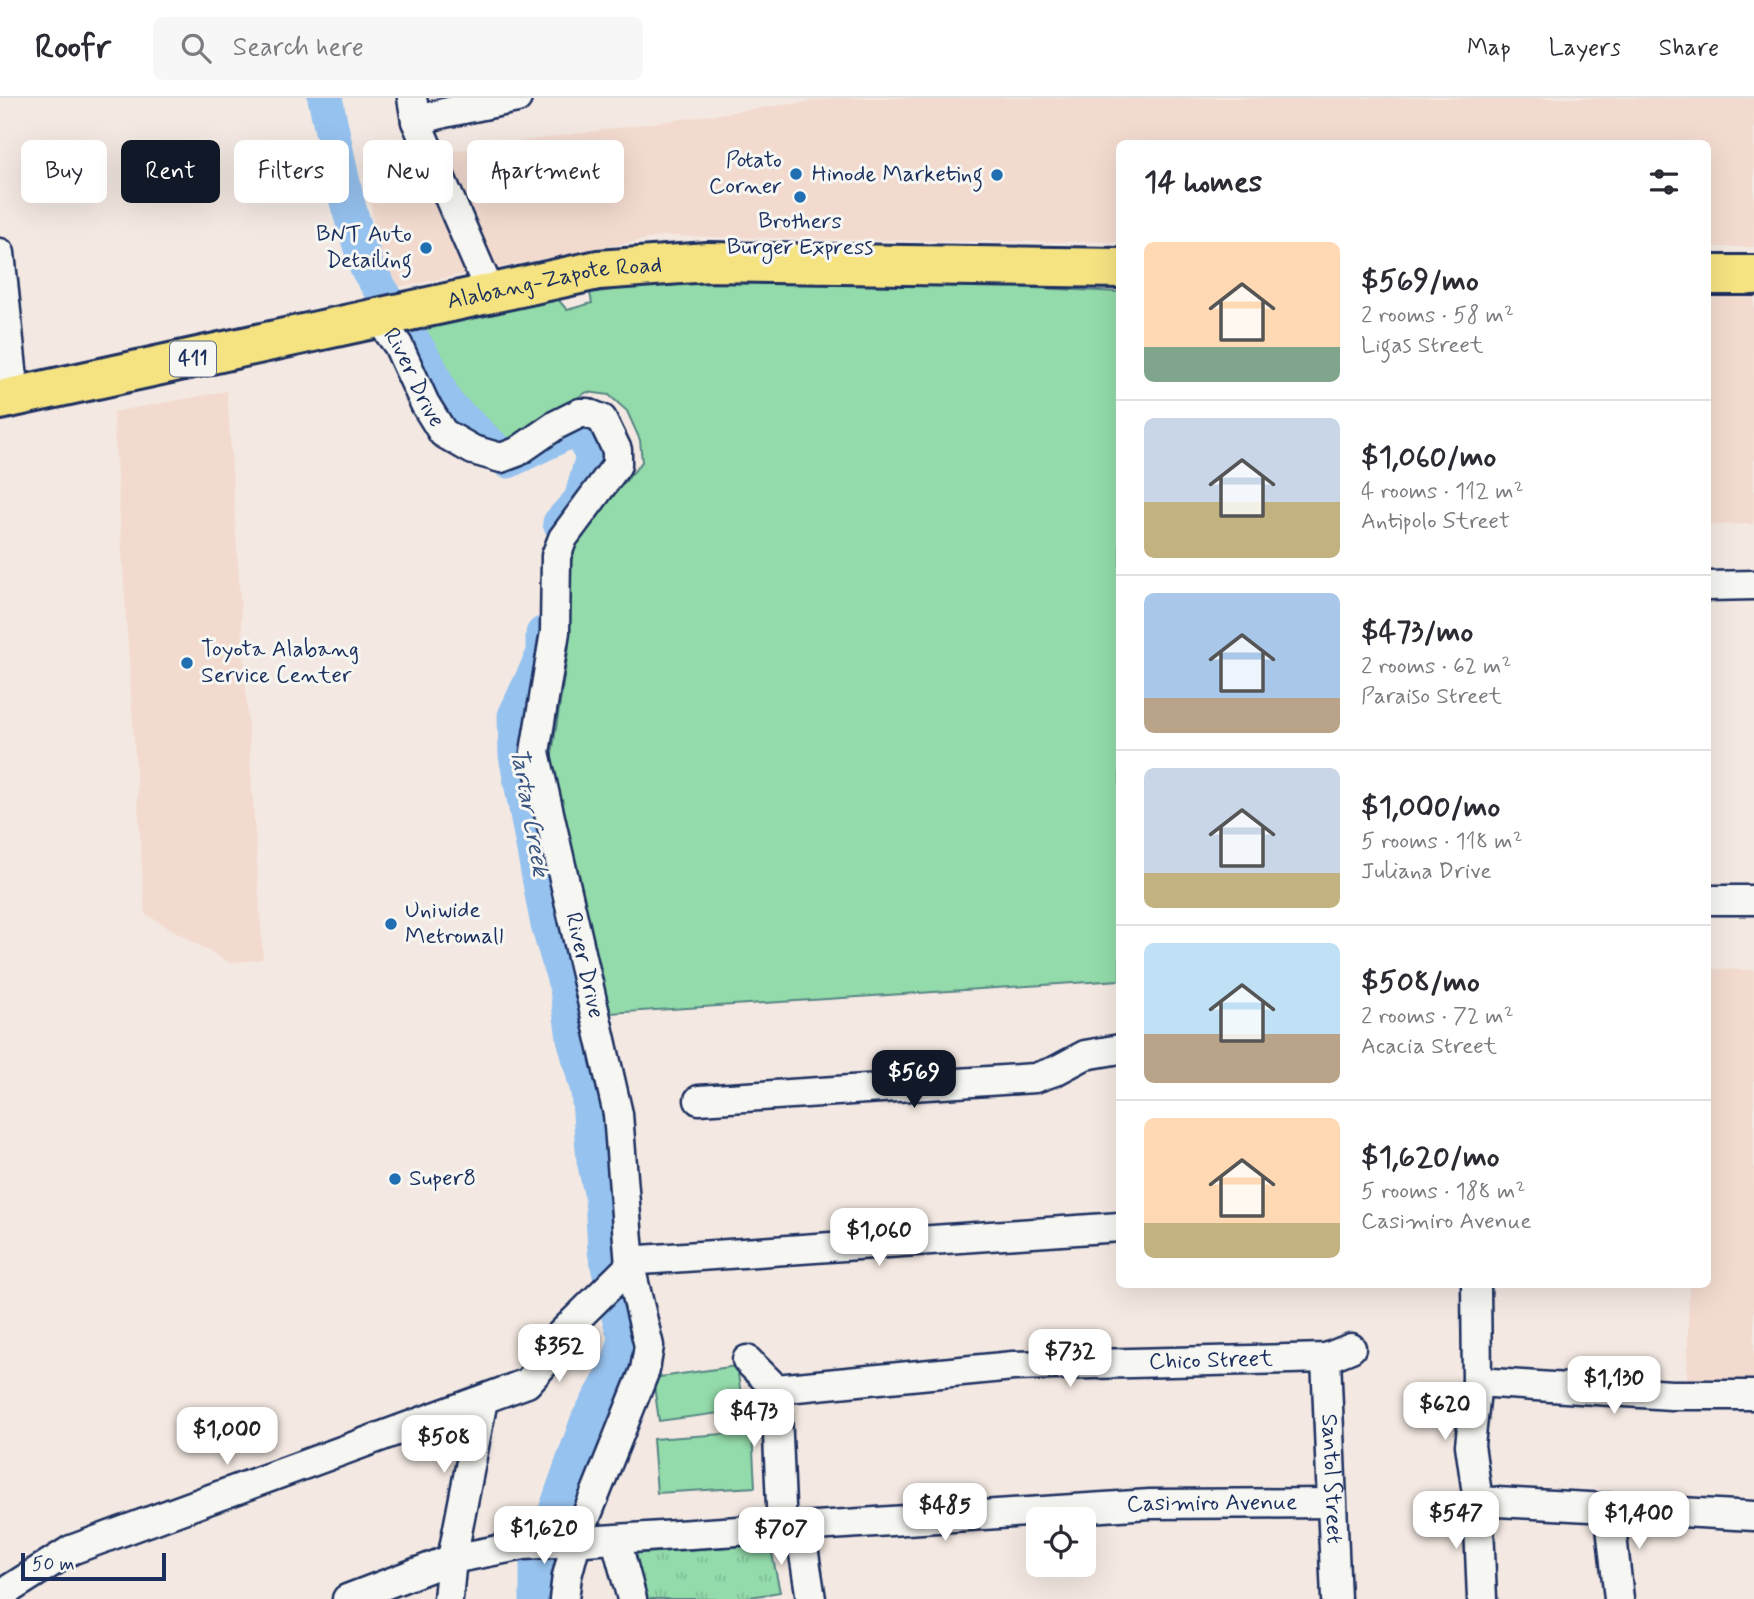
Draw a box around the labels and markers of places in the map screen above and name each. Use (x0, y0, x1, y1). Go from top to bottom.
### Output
place label: Potato Corner (709, 146, 782, 202)
place label: Hinode Marketing (812, 160, 983, 192)
marker: Potato Corner (788, 166, 804, 182)
marker: Hinode Marketing (989, 167, 1005, 183)
marker: Brothers Burger Express (792, 189, 808, 205)
place label: Brothers Burger Express (727, 207, 873, 265)
place label: BNT Auto Detailing (316, 220, 412, 278)
marker: BNT Auto Detailing (418, 240, 434, 256)
place label: Toyota Alabang Service Center (201, 635, 359, 691)
marker: Toyota Alabang Service Center (179, 655, 195, 671)
place label: Uniwide Metromall (405, 896, 503, 952)
marker: Uniwide Metromall (383, 916, 399, 932)
pin: $569 (873, 1051, 955, 1110)
place label: Super8 (409, 1164, 476, 1194)
marker: Super8 (387, 1171, 403, 1187)
pin: $1,060 (822, 1208, 936, 1268)
pin: $352 (518, 1324, 600, 1384)
pin: $732 (1029, 1330, 1111, 1389)
pin: $1,130 (1557, 1356, 1671, 1416)
pin: $620 (1404, 1382, 1486, 1442)
pin: $473 (713, 1390, 795, 1449)
pin: $1,000 (170, 1408, 284, 1467)
pin: $508 (403, 1416, 485, 1475)
pin: $485 (904, 1484, 986, 1543)
pin: $547 (1415, 1492, 1497, 1551)
pin: $1,400 (1582, 1492, 1696, 1551)
pin: $1,620 (487, 1506, 601, 1566)
pin: $707 (740, 1508, 822, 1567)

